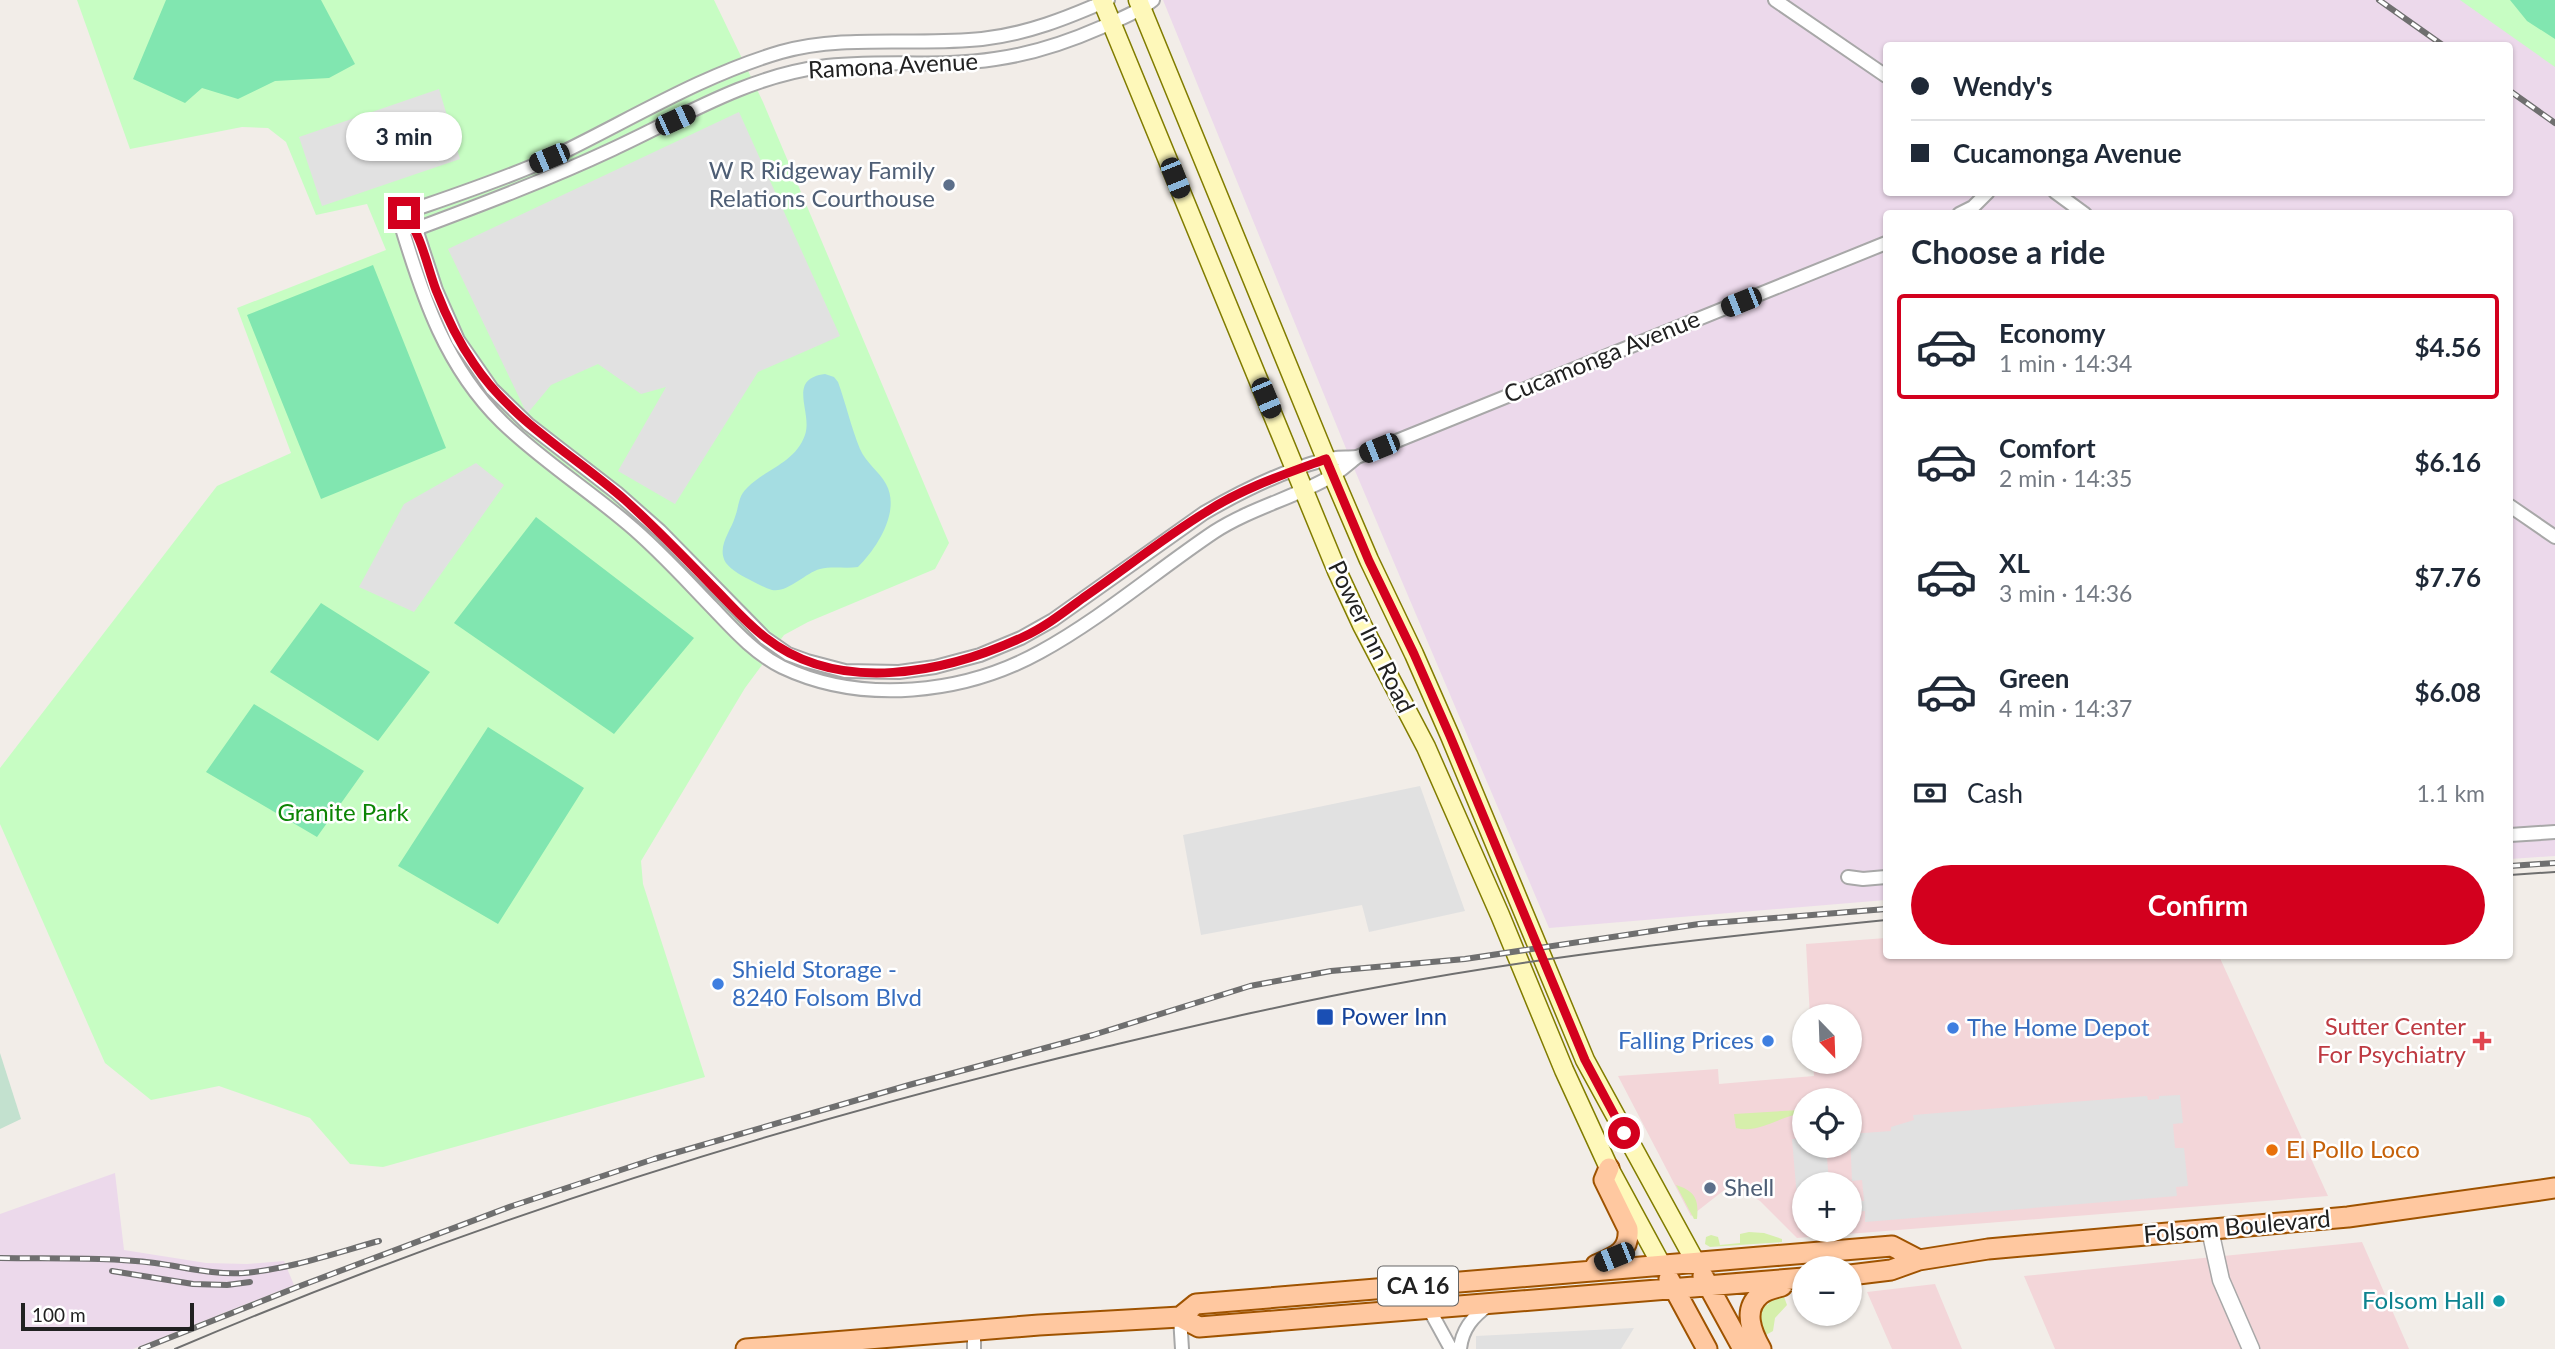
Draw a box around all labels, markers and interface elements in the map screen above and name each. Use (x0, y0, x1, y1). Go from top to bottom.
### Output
street label: Ramona Avenue (807, 46, 979, 83)
text: Wendy's (1953, 70, 2052, 102)
car (652, 102, 699, 138)
callout: 3 min (346, 111, 462, 160)
text: 3 min (375, 122, 433, 150)
text: Cucamonga Avenue (1953, 137, 2182, 169)
car (526, 140, 573, 176)
place label: W R Ridgeway Family Relations Courthouse (709, 155, 936, 212)
car (1158, 155, 1193, 201)
marker: W R Ridgeway Family Relations Courthouse (941, 177, 957, 193)
route end (388, 197, 420, 229)
text: Choose a ride (1911, 232, 2105, 271)
car (1718, 284, 1765, 320)
street label: Cucamonga Avenue (1499, 303, 1704, 408)
icon: car (1915, 315, 1978, 378)
text: Economy (1999, 317, 2105, 349)
text: $4.56 (2415, 331, 2481, 363)
text: 1 min · 14:34 (1999, 349, 2132, 377)
car (1249, 375, 1284, 421)
car (1356, 430, 1403, 466)
icon: car (1915, 430, 1978, 493)
text: Comfort (1999, 432, 2096, 464)
text: $6.16 (2415, 446, 2481, 478)
text: 2 min · 14:35 (1999, 464, 2132, 492)
icon: car (1915, 545, 1978, 608)
text: XL (1999, 547, 2030, 579)
street label: Power Inn Road (1323, 556, 1422, 717)
text: $7.76 (2415, 561, 2481, 593)
text: 3 min · 14:36 (1999, 579, 2132, 607)
icon: car (1915, 660, 1978, 723)
text: Green (1999, 662, 2069, 694)
text: $6.08 (2415, 676, 2481, 708)
text: 4 min · 14:37 (1999, 694, 2132, 722)
icon: cash (1911, 774, 1949, 812)
text: Cash (1967, 777, 2023, 809)
text: 1.1 km (2416, 779, 2485, 807)
park label: Granite Park (277, 797, 409, 826)
button: Confirm (1911, 865, 2485, 945)
place label: Shield Storage - 8240 Folsom Blvd (732, 954, 922, 1011)
marker: Shield Storage - 8240 Folsom Blvd (710, 976, 726, 992)
place label: Power Inn (1341, 1001, 1447, 1030)
north arrow (1792, 1004, 1862, 1074)
map controls (1792, 1004, 1862, 1326)
marker: Power Inn (1315, 1007, 1335, 1027)
place label: Sutter Center For Psychiatry (2317, 1011, 2467, 1068)
place label: The Home Depot (1967, 1012, 2150, 1041)
marker: The Home Depot (1945, 1020, 1961, 1036)
place label: Falling Prices (1618, 1025, 1754, 1054)
marker: Sutter Center For Psychiatry (2472, 1031, 2492, 1051)
marker: Falling Prices (1760, 1033, 1776, 1049)
button: locate (1792, 1088, 1862, 1158)
route start (1608, 1117, 1640, 1149)
place label: El Pollo Loco (2286, 1134, 2420, 1163)
marker: El Pollo Loco (2264, 1142, 2280, 1158)
place label: Shell (1724, 1172, 1774, 1201)
button: + (1792, 1172, 1862, 1242)
marker: Shell (1702, 1180, 1718, 1196)
street label: Folsom Boulevard (2142, 1203, 2332, 1248)
car (1591, 1239, 1638, 1275)
button: − (1792, 1256, 1862, 1326)
road number: CA 16 (1378, 1266, 1458, 1306)
place label: Folsom Hall (2362, 1285, 2485, 1314)
marker: Folsom Hall (2491, 1293, 2507, 1309)
scale bar (21, 1300, 194, 1332)
text: 100 m (32, 1303, 86, 1326)

